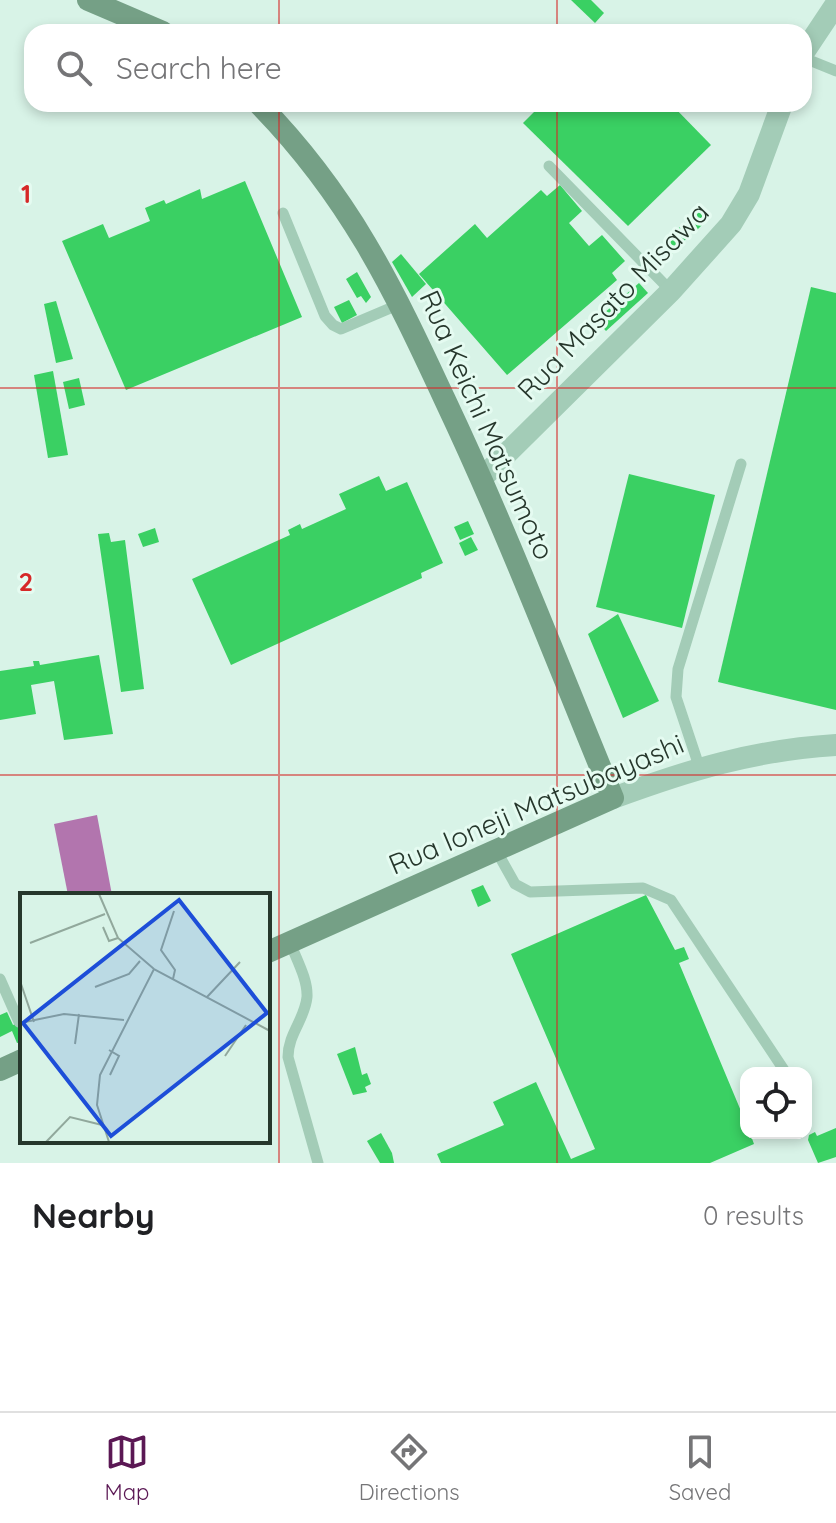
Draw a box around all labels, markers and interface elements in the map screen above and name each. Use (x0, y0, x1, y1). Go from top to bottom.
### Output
search box (24, 24, 812, 112)
icon: search (52, 46, 96, 90)
text: Search here (116, 49, 282, 87)
text: 1 (21, 177, 31, 210)
street label: Rua Masato Misawa (509, 195, 716, 407)
street label: Rua Keichi Matsumoto (412, 285, 563, 565)
text: 2 (19, 565, 33, 598)
street label: Rua Ioneji Matsubayashi (383, 725, 689, 882)
inset map (20, 893, 270, 1143)
map controls (740, 1067, 812, 1139)
button: locate (740, 1067, 812, 1139)
text: Nearby (32, 1194, 155, 1237)
text: 0 results (703, 1199, 804, 1232)
tab: Map (105, 1430, 149, 1506)
tab: Directions (359, 1430, 459, 1506)
tab: Saved (669, 1430, 731, 1506)

